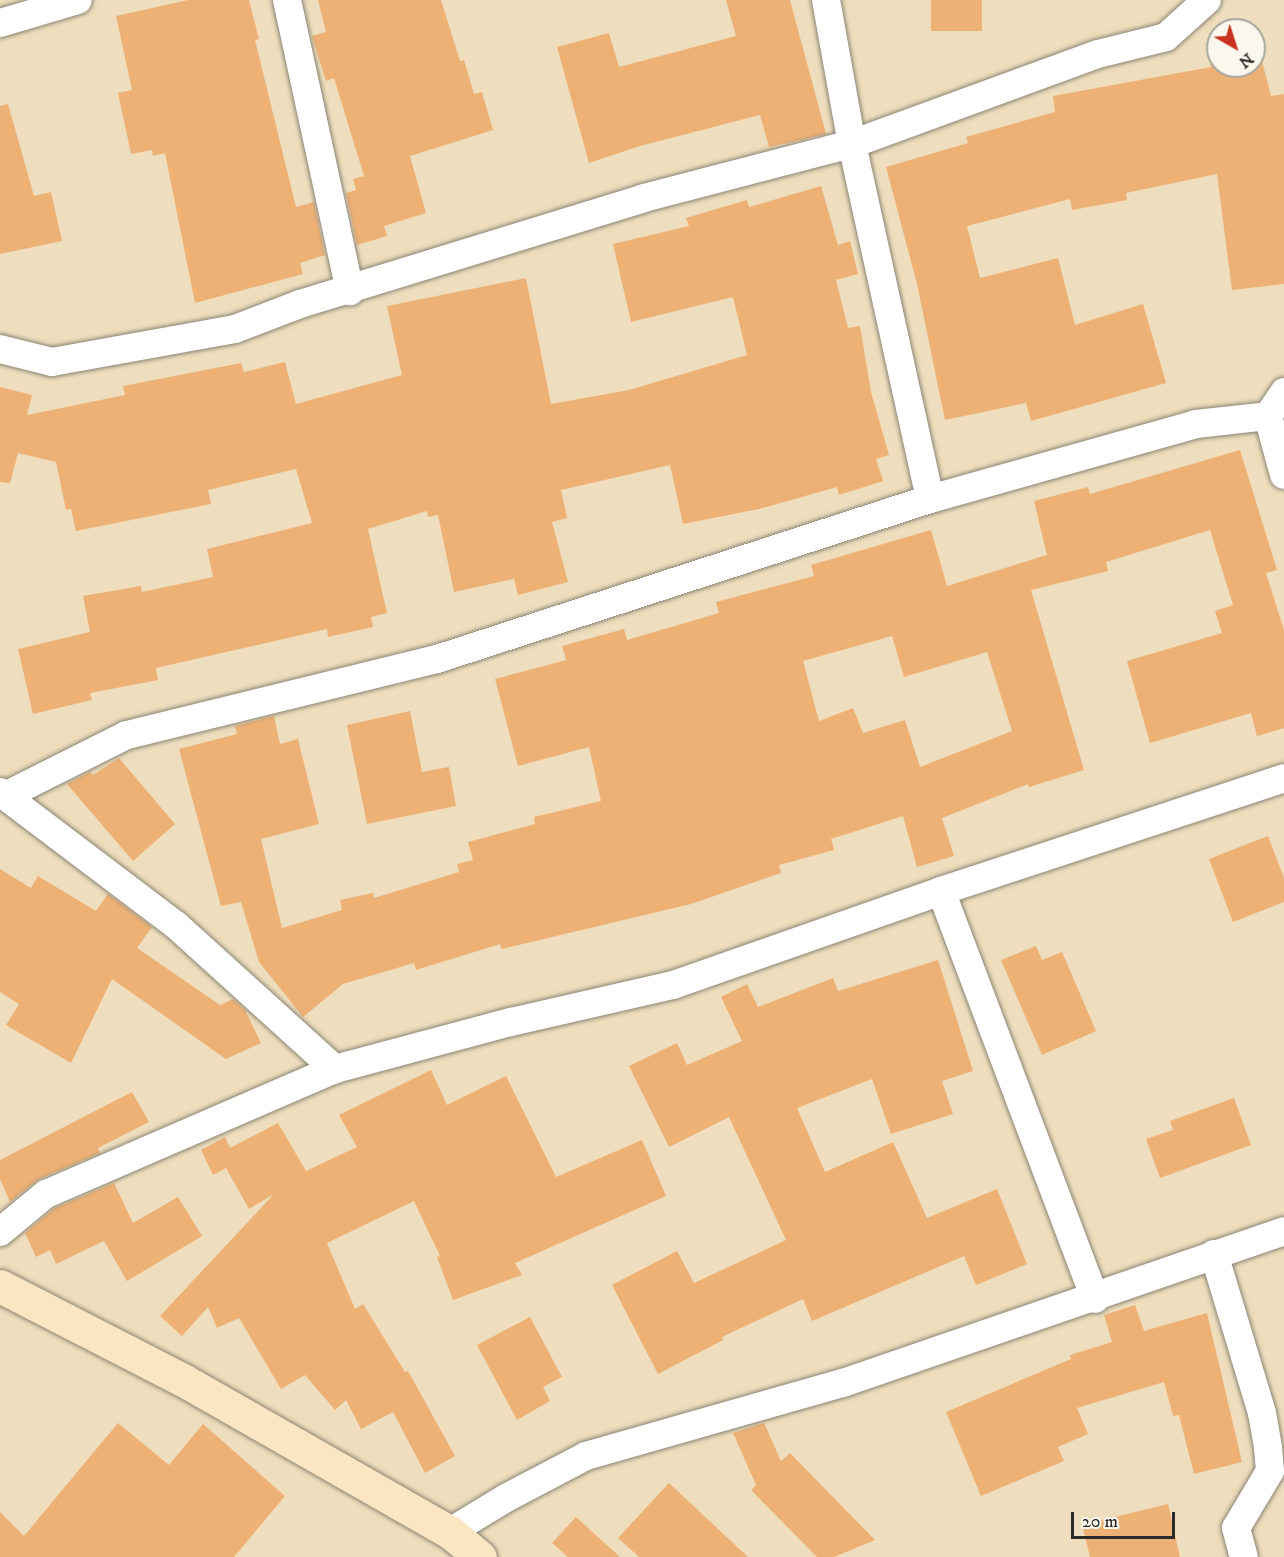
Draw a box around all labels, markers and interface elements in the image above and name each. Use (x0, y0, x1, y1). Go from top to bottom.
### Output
north arrow (1206, 18, 1266, 78)
text: N (1235, 49, 1257, 72)
scale bar (1074, 1500, 1178, 1538)
text: 20 m (1082, 1511, 1118, 1533)

